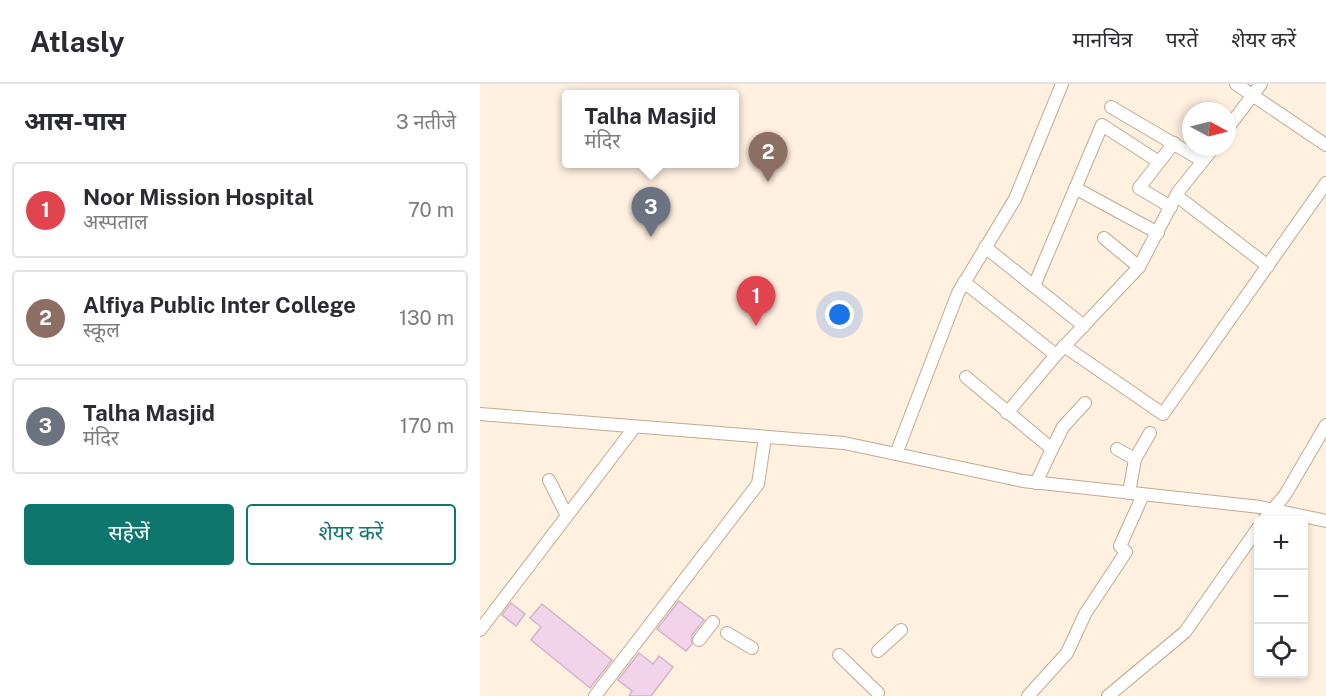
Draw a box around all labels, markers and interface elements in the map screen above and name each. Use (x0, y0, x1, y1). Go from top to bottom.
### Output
text: Atlasly (30, 25, 124, 58)
text: मानचित्र (1073, 27, 1133, 52)
text: परतें (1166, 27, 1198, 52)
text: शेयर करें (1231, 27, 1296, 52)
popup (562, 90, 739, 168)
north arrow (1182, 102, 1236, 156)
text: Talha Masjid (585, 103, 716, 129)
text: आस-पास (24, 105, 126, 136)
text: 3 नतीजे (396, 110, 456, 134)
text: मंदिर (585, 129, 620, 153)
pin: 2 (748, 132, 788, 182)
text: Noor Mission Hospital (83, 184, 314, 210)
pin: 3 (632, 188, 670, 237)
text: 1 (41, 198, 50, 222)
text: 70 m (408, 198, 454, 222)
text: अस्पताल (83, 210, 148, 234)
pin: 1 (736, 276, 776, 326)
text: Alfiya Public Inter College (83, 292, 356, 318)
your location (825, 300, 854, 329)
text: 2 (39, 306, 52, 330)
text: 130 m (399, 306, 454, 330)
text: स्कूल (83, 318, 120, 342)
text: Talha Masjid (83, 400, 215, 426)
text: 3 (39, 414, 52, 438)
text: 170 m (400, 414, 454, 438)
text: मंदिर (83, 426, 119, 450)
button: सहेजें (24, 504, 234, 565)
button: शेयर करें (246, 504, 456, 565)
map controls (1254, 516, 1308, 678)
button: + (1254, 516, 1308, 570)
button: − (1254, 570, 1308, 624)
button: locate (1254, 624, 1308, 678)

